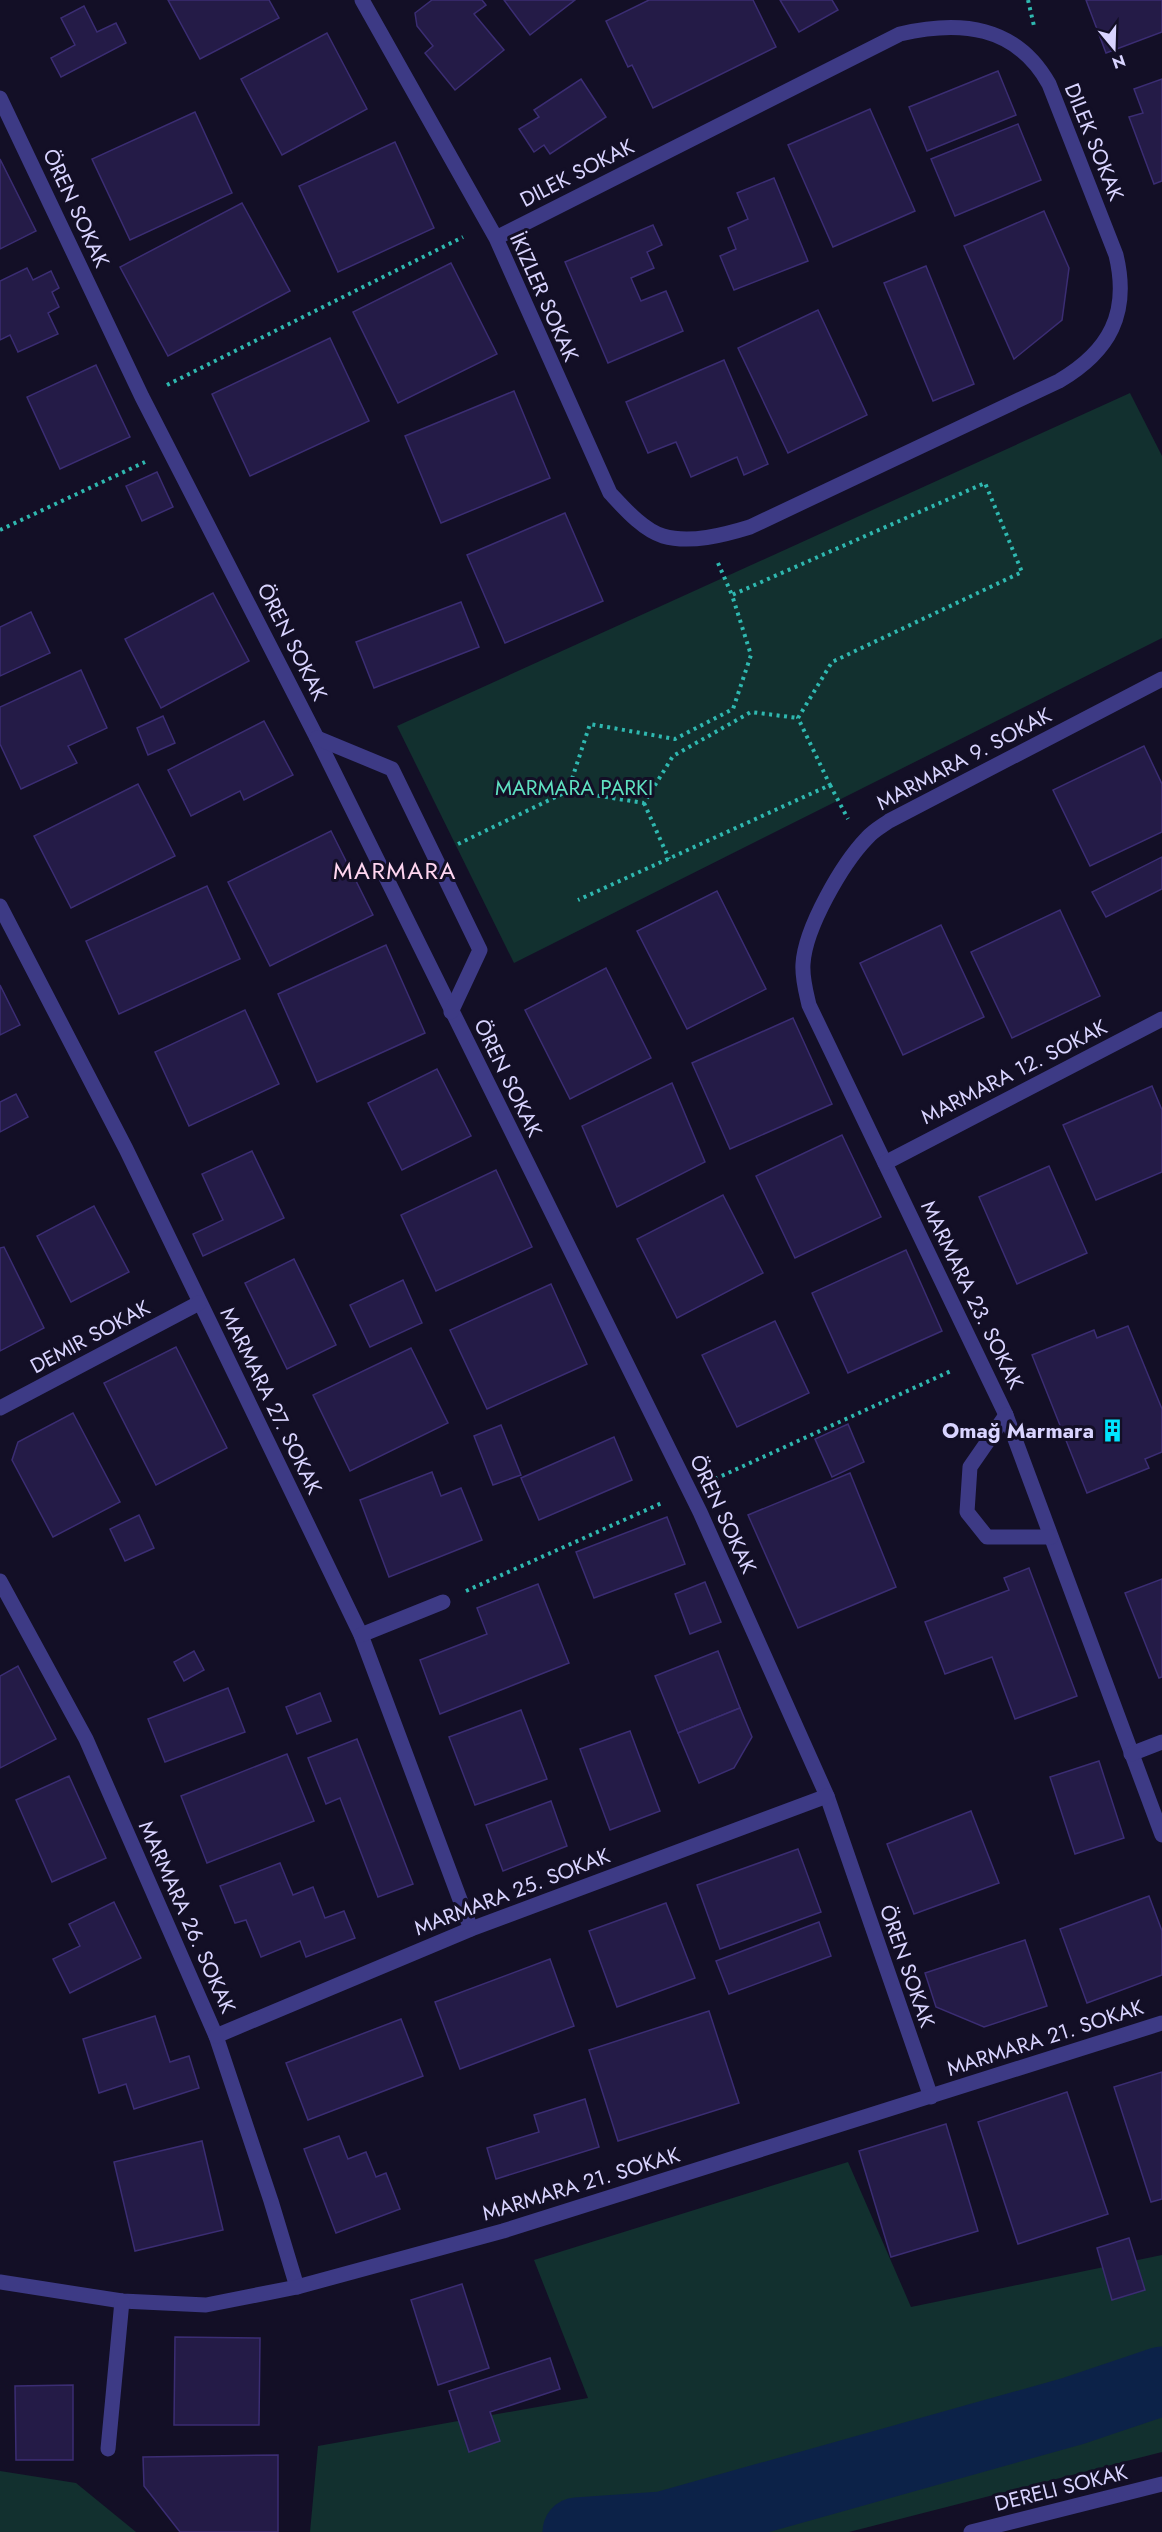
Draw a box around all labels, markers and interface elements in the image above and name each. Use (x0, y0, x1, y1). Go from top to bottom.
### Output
north arrow (1084, 18, 1144, 78)
text: N (1109, 49, 1128, 75)
street label: DILEK SOKAK (1057, 79, 1131, 205)
street label: DILEK SOKAK (515, 131, 639, 215)
street label: ÖREN SOKAK (35, 144, 117, 273)
street label: İKIZLER SOKAK (502, 228, 586, 366)
street label: ÖREN SOKAK (250, 578, 335, 706)
street label: MARMARA 9. SOKAK (871, 700, 1057, 818)
park label: MARMARA PARKI (495, 773, 653, 803)
district label: MARMARA (333, 853, 457, 888)
street label: MARMARA 12. SOKAK (916, 1012, 1112, 1132)
street label: ÖREN SOKAK (466, 1014, 550, 1142)
street label: MARMARA 23. SOKAK (913, 1195, 1031, 1395)
street label: DEMIR SOKAK (25, 1293, 155, 1381)
street label: MARMARA 27. SOKAK (213, 1302, 329, 1500)
place label: Omağ Marmara (942, 1416, 1094, 1446)
building icon: Omağ Marmara (1099, 1418, 1125, 1444)
street label: ÖREN SOKAK (682, 1450, 764, 1579)
street label: MARMARA 26. SOKAK (131, 1816, 243, 2018)
street label: MARMARA 25. SOKAK (410, 1841, 614, 1943)
street label: ÖREN SOKAK (872, 1901, 942, 2032)
street label: MARMARA 21. SOKAK (943, 1992, 1147, 2084)
street label: MARMARA 21. SOKAK (479, 2140, 684, 2228)
street label: DERELI SOKAK (992, 2457, 1131, 2519)

